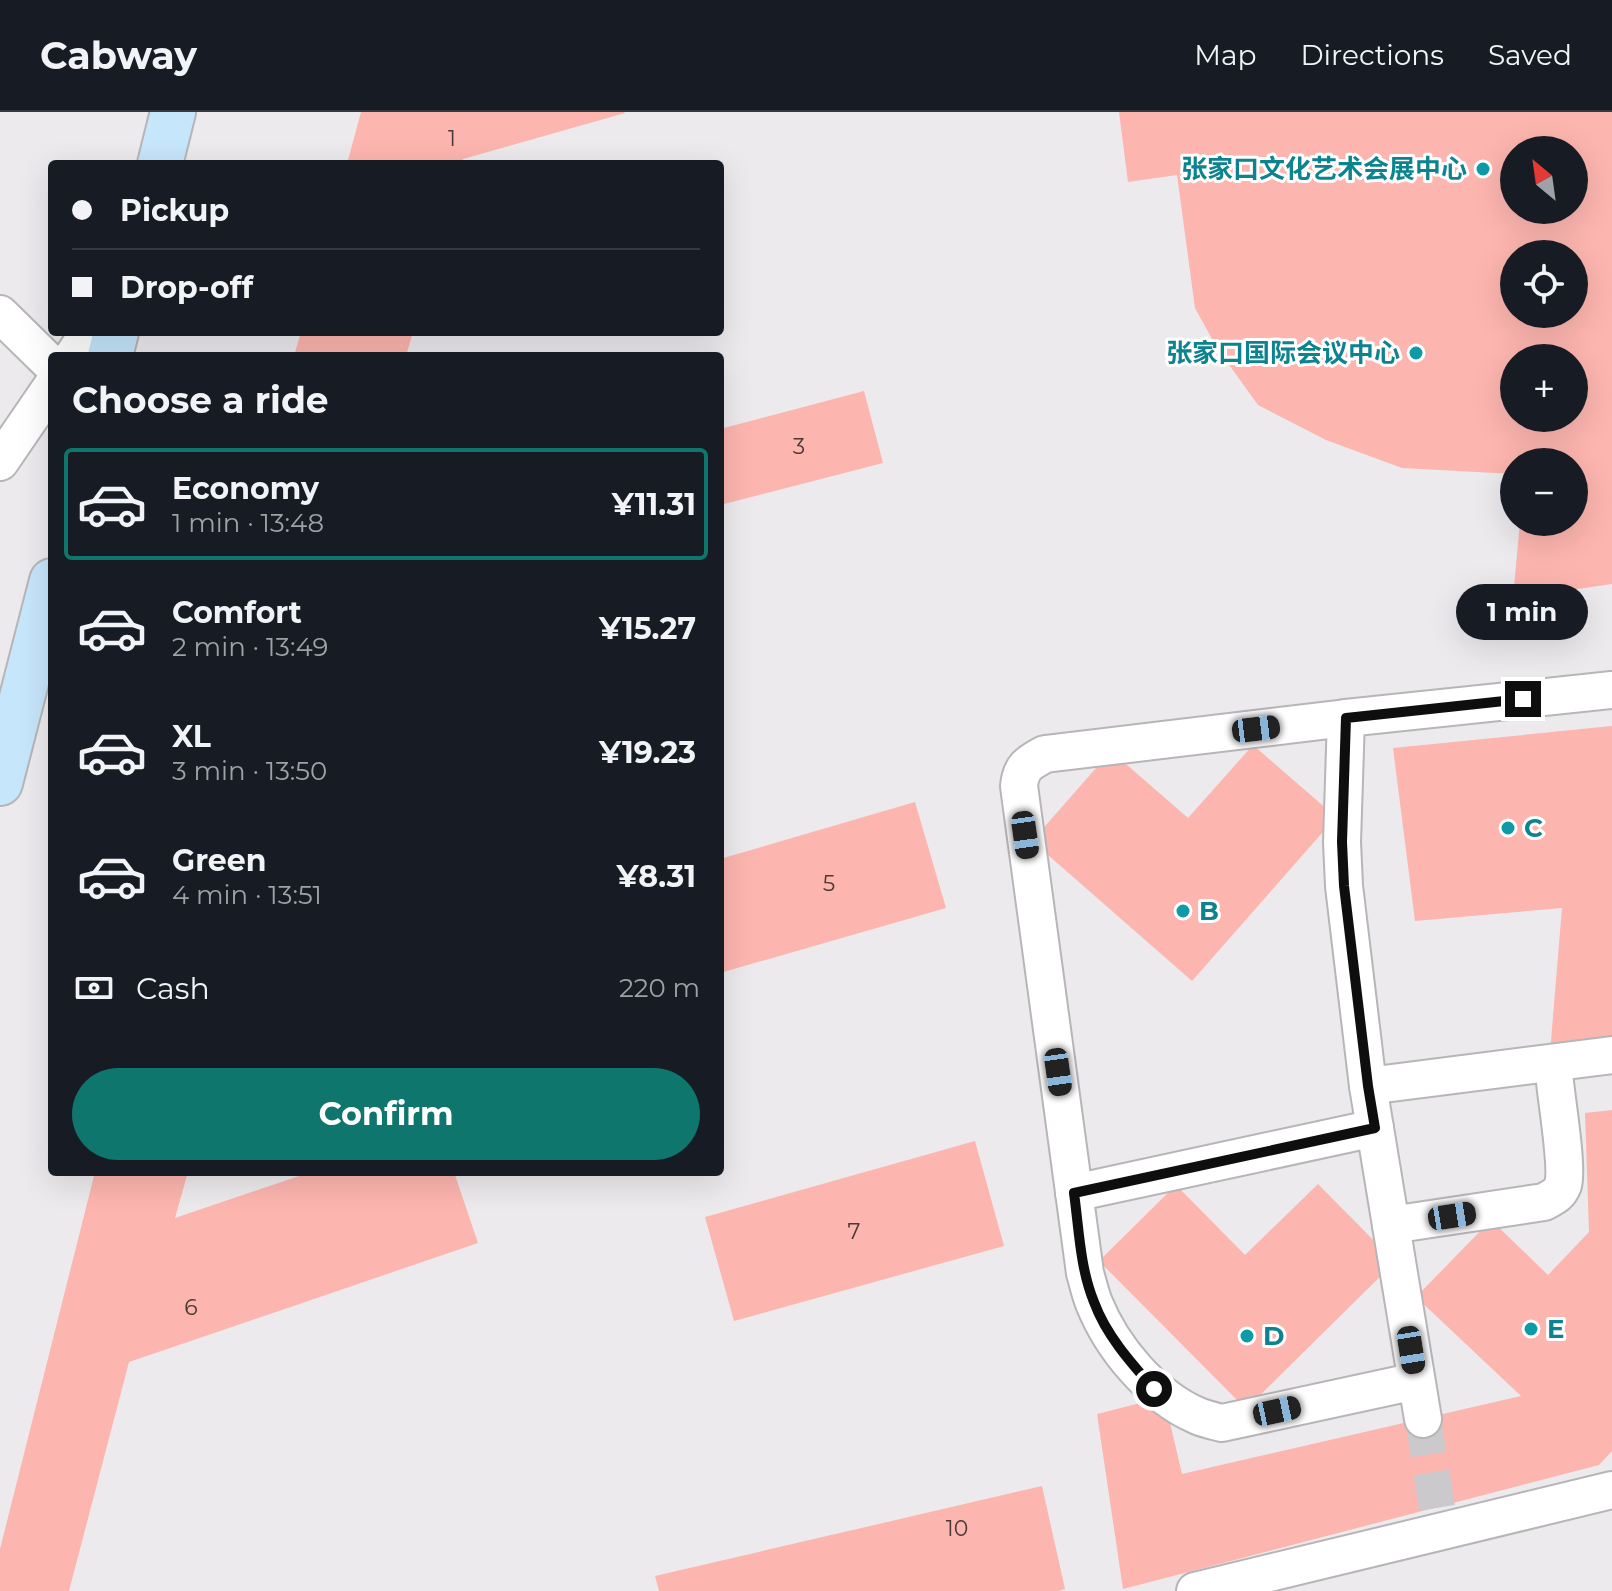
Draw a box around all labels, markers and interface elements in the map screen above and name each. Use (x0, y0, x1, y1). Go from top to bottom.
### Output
text: Cabway (40, 32, 197, 79)
text: Map (1194, 38, 1256, 72)
text: Directions (1300, 38, 1444, 72)
text: Saved (1488, 38, 1572, 72)
house number: 1 (448, 125, 456, 152)
north arrow (1500, 136, 1588, 224)
map controls (1500, 136, 1588, 536)
place label: 张家口文化艺术会展中心 (1181, 153, 1467, 185)
marker: 张家口文化艺术会展中心 (1474, 160, 1492, 178)
text: Pickup (120, 192, 229, 229)
button: locate (1500, 240, 1588, 328)
text: Drop-off (120, 269, 253, 306)
place label: 张家口国际会议中心 (1166, 337, 1400, 369)
marker: 张家口国际会议中心 (1407, 344, 1425, 362)
button: + (1500, 344, 1588, 432)
text: Choose a ride (72, 378, 329, 422)
house number: 3 (793, 433, 805, 460)
button: − (1500, 448, 1588, 536)
icon: car (76, 468, 148, 540)
text: Economy (172, 470, 319, 507)
text: ¥11.31 (612, 486, 696, 523)
text: 1 min · 13:48 (172, 507, 324, 539)
callout: 1 min (1457, 583, 1589, 639)
icon: car (76, 592, 148, 664)
text: Comfort (172, 594, 302, 631)
text: 1 min (1487, 596, 1557, 628)
text: ¥15.27 (599, 610, 696, 647)
text: 2 min · 13:49 (172, 631, 328, 663)
route end (1505, 681, 1541, 717)
car (1231, 714, 1281, 744)
icon: car (76, 716, 148, 788)
text: XL (172, 718, 211, 755)
text: ¥19.23 (599, 734, 696, 771)
text: 3 min · 13:50 (172, 755, 327, 787)
car (1010, 810, 1040, 860)
place label: C (1524, 812, 1543, 844)
marker: C (1499, 819, 1517, 837)
icon: car (76, 840, 148, 912)
text: Green (172, 842, 266, 879)
text: ¥8.31 (616, 858, 696, 895)
house number: 5 (823, 870, 835, 897)
text: 4 min · 13:51 (172, 879, 322, 911)
place label: B (1199, 895, 1219, 927)
marker: B (1174, 902, 1192, 920)
icon: cash (72, 966, 116, 1010)
text: Cash (136, 970, 210, 1007)
text: 220 m (619, 972, 700, 1004)
car (1043, 1047, 1073, 1097)
button: Confirm (72, 1068, 700, 1160)
car (1426, 1200, 1478, 1232)
house number: 7 (848, 1218, 861, 1245)
house number: 6 (184, 1294, 198, 1321)
place label: E (1547, 1313, 1564, 1345)
place label: D (1263, 1320, 1284, 1352)
marker: E (1522, 1320, 1540, 1338)
car (1395, 1324, 1427, 1376)
marker: D (1238, 1327, 1256, 1345)
route start (1136, 1371, 1172, 1407)
car (1251, 1394, 1303, 1428)
house number: 10 (946, 1515, 968, 1542)

